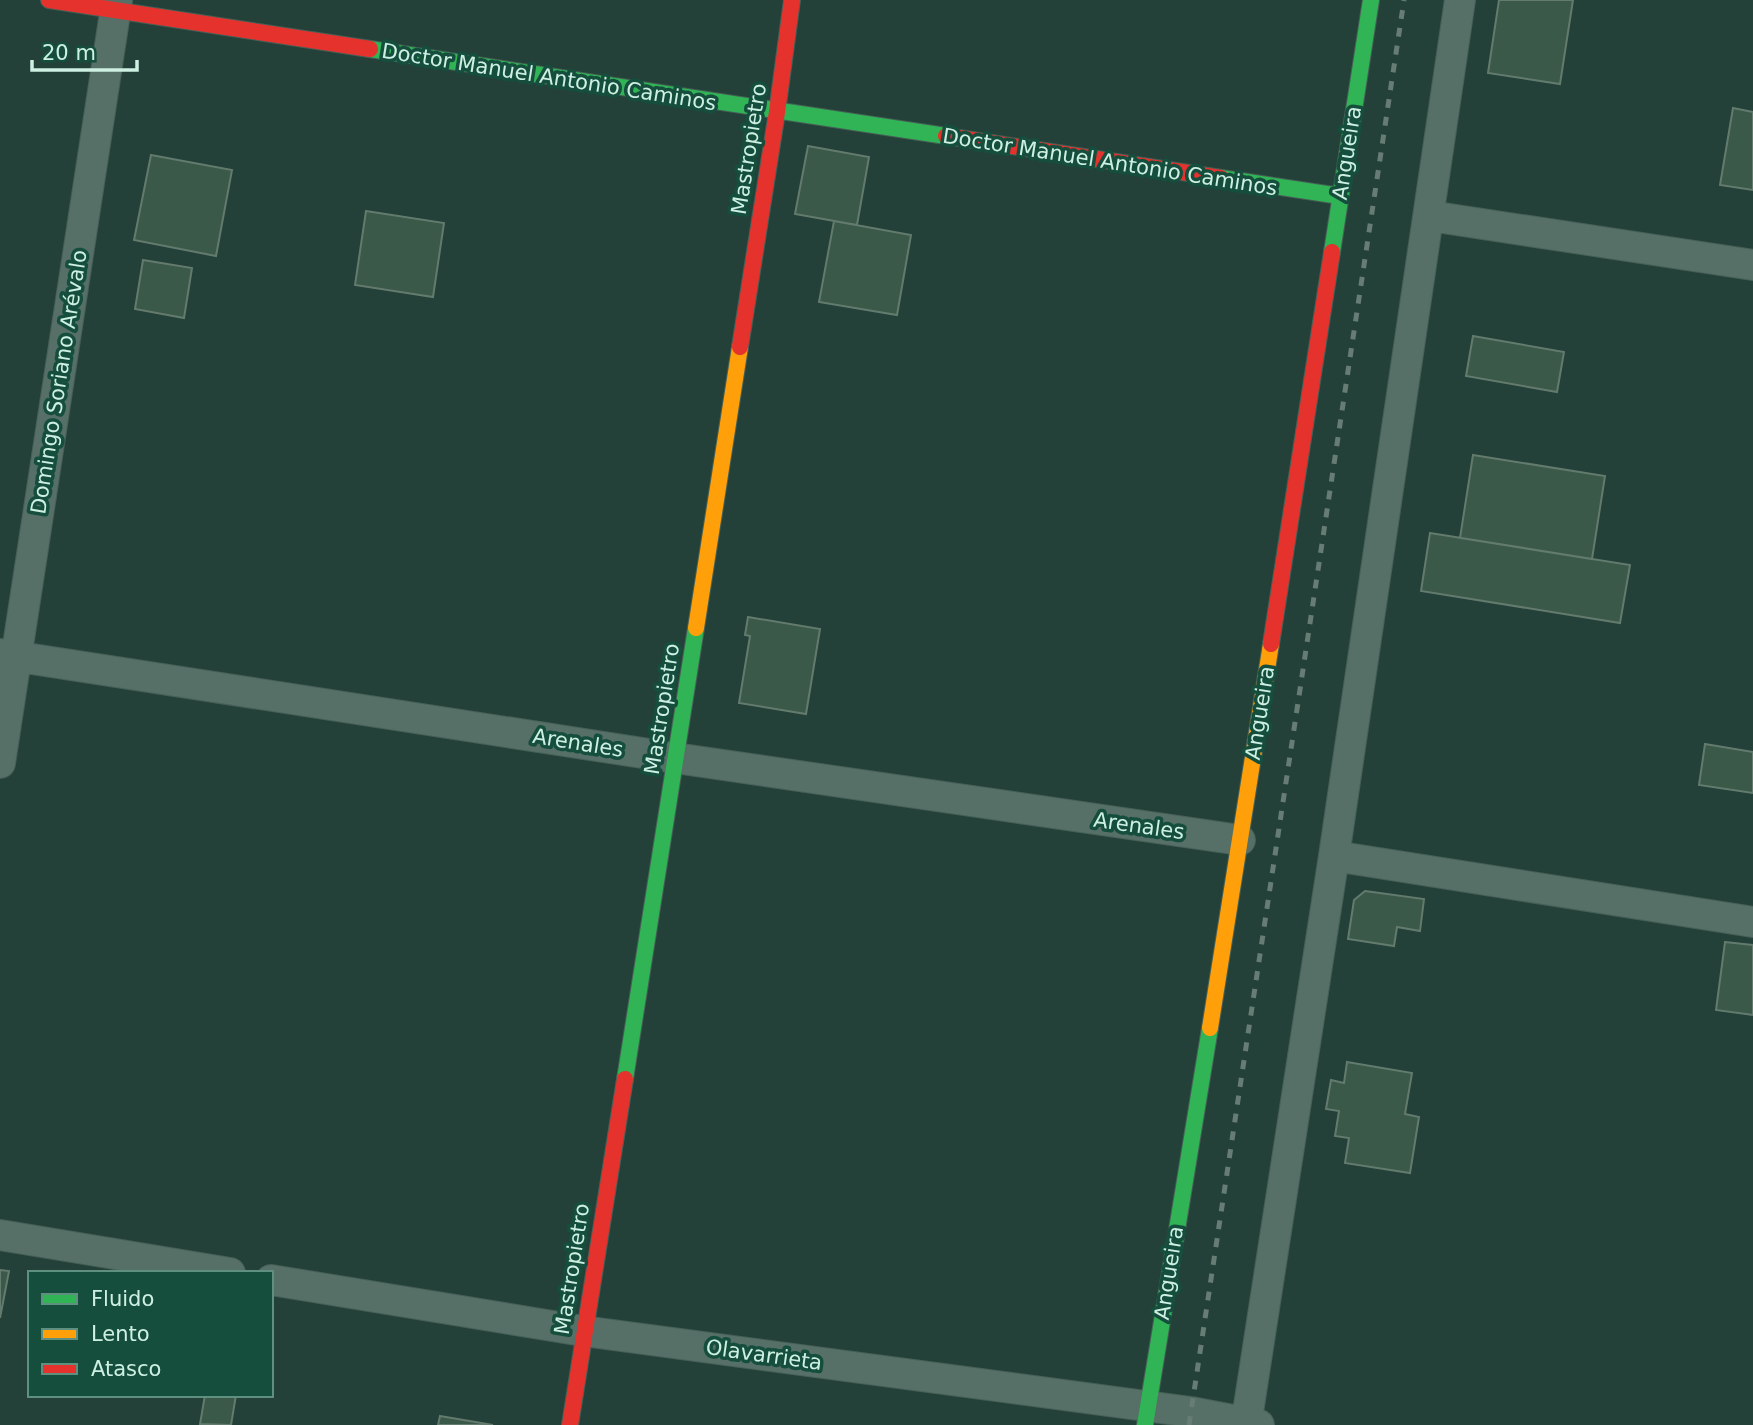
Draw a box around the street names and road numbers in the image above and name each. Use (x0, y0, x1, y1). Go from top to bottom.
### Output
street label: Doctor Manuel Antonio Caminos (380, 39, 718, 115)
street label: Mastropietro (727, 82, 771, 216)
street label: Angueira (1328, 104, 1366, 202)
street label: Doctor Manuel Antonio Caminos (941, 124, 1279, 200)
street label: Domingo Soriano Arévalo (26, 248, 92, 516)
street label: Mastropietro (640, 642, 684, 776)
street label: Angueira (1241, 664, 1279, 762)
street label: Arenales (531, 724, 625, 762)
street label: Arenales (1092, 808, 1186, 844)
street label: Mastropietro (550, 1202, 594, 1336)
street label: Angueira (1150, 1224, 1188, 1322)
street label: Olavarrieta (704, 1335, 824, 1375)

